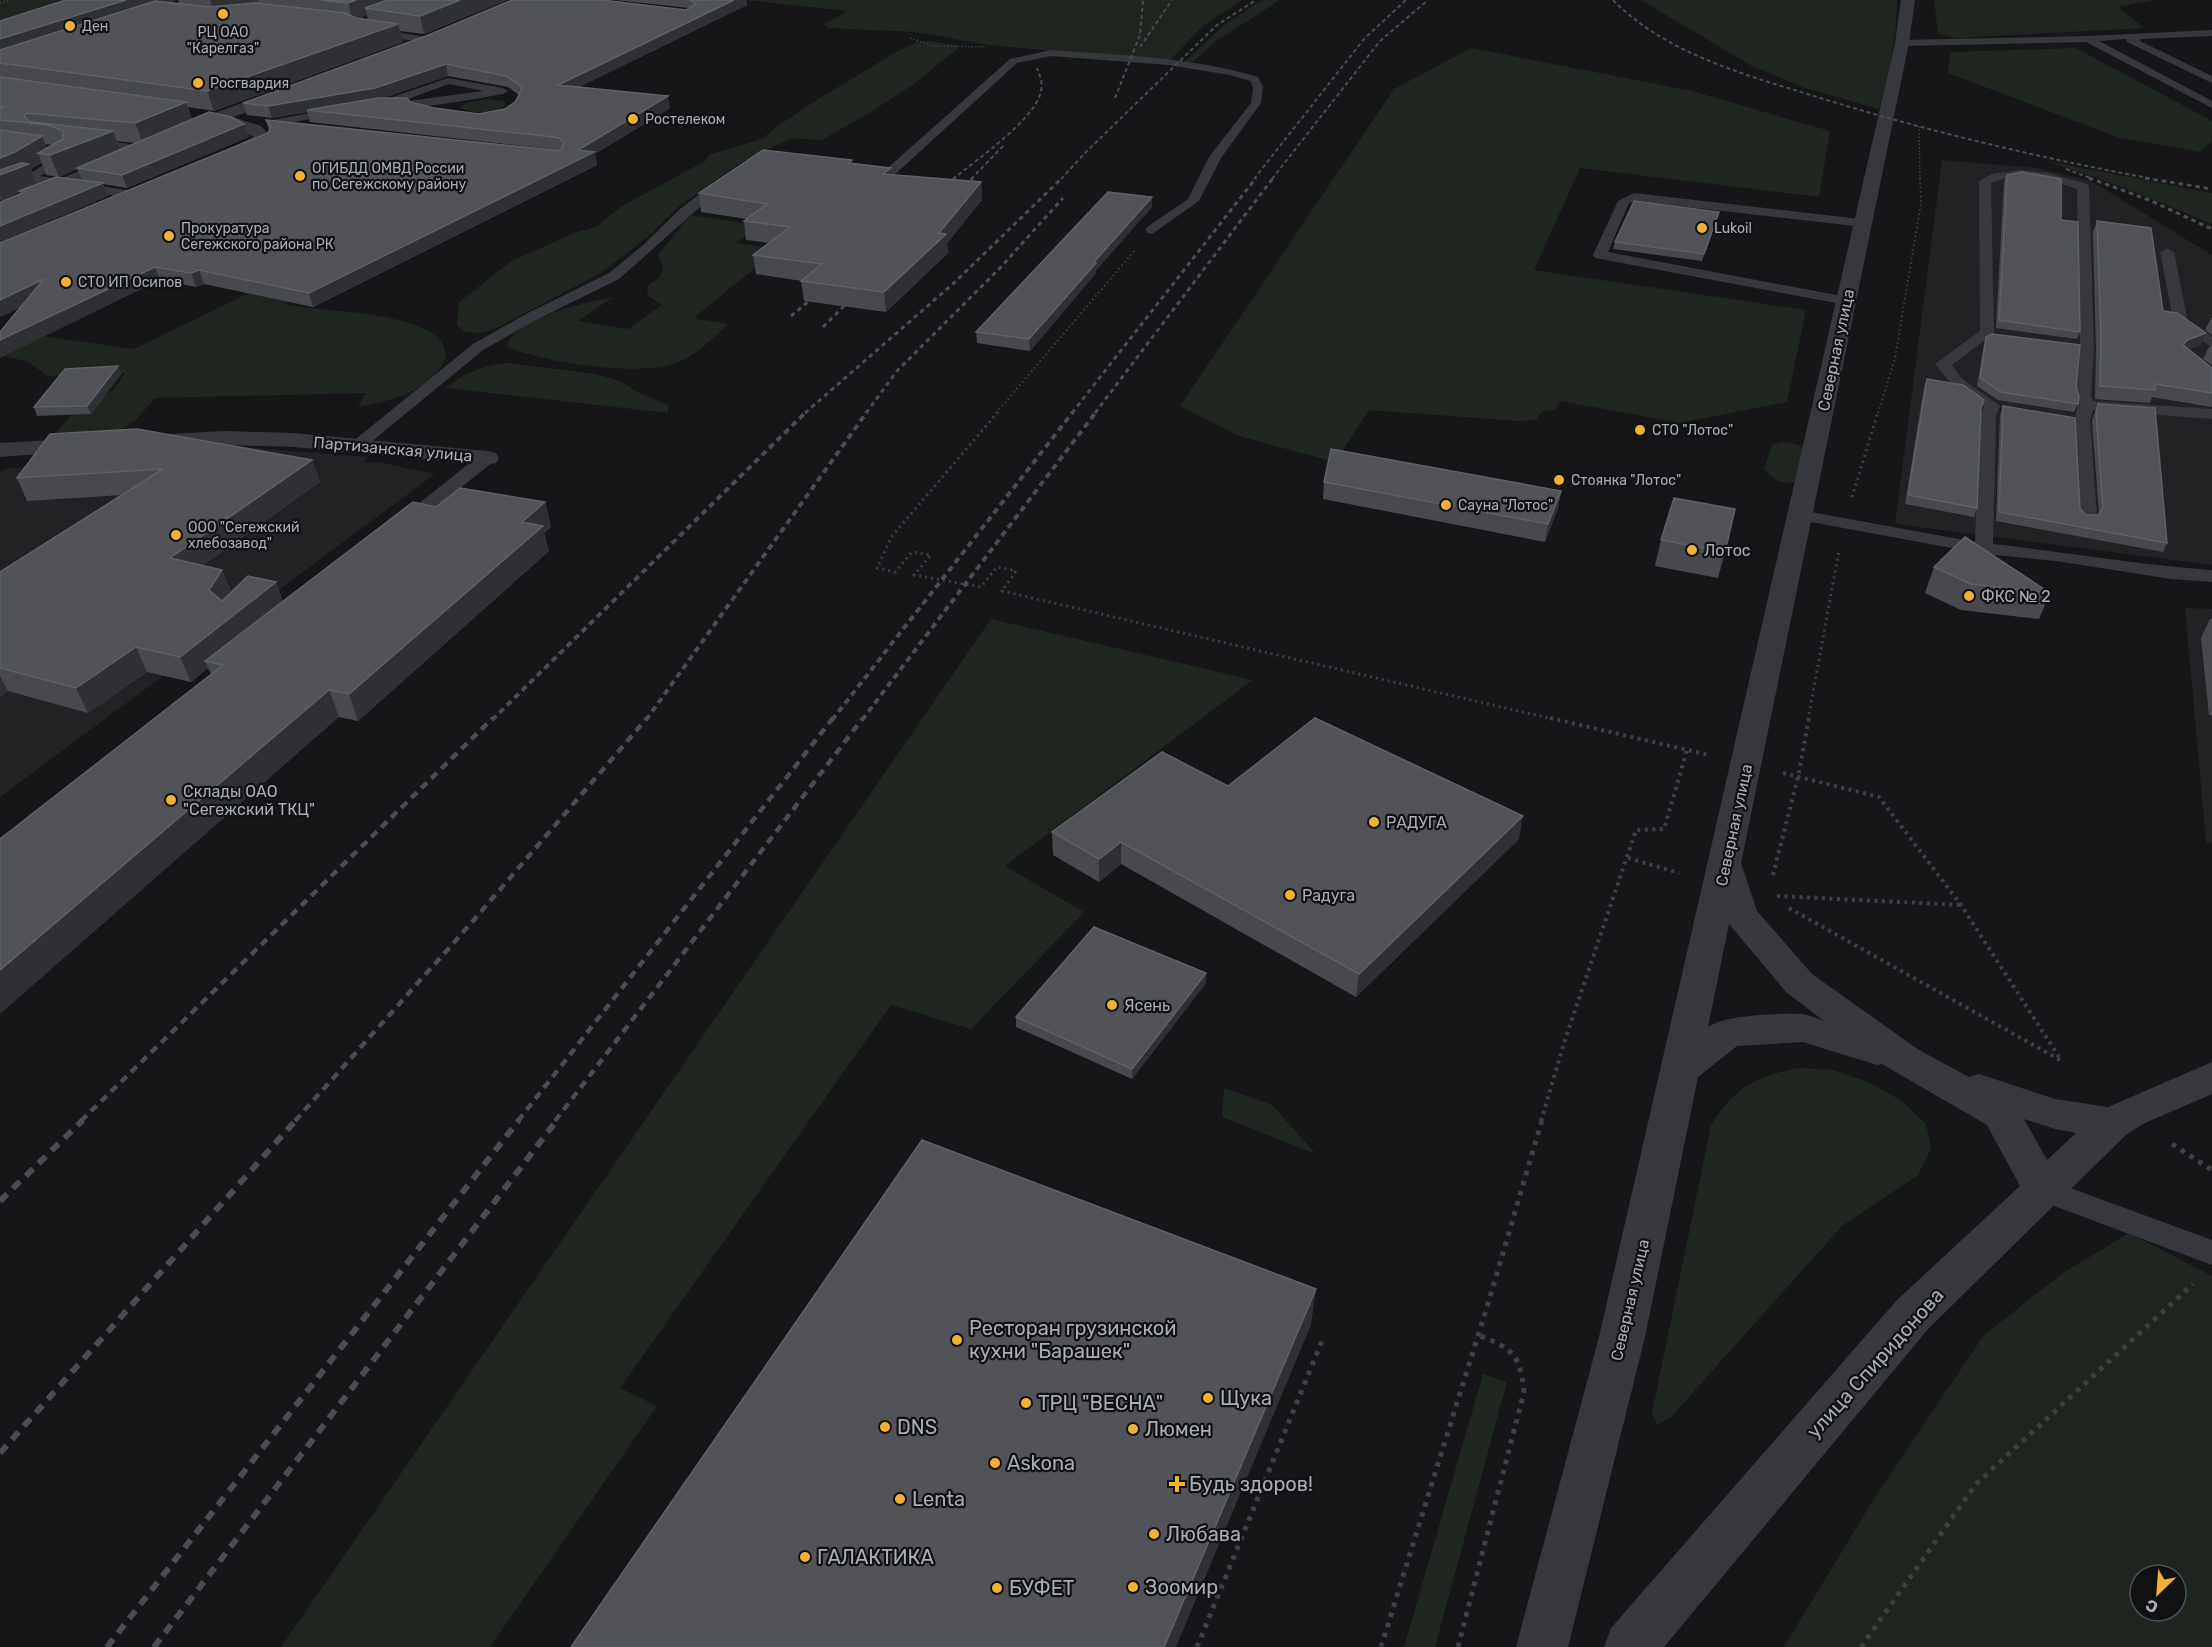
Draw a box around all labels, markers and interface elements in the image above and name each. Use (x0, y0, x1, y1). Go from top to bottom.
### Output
marker: РЦ ОАО "Карелгаз" (216, 7, 230, 21)
place label: Ден (82, 18, 108, 35)
marker: Ден (63, 19, 77, 33)
place label: РЦ ОАО "Карелгаз" (187, 24, 259, 57)
place label: Росгвардия (210, 75, 289, 92)
marker: Росгвардия (191, 76, 205, 90)
place label: Ростелеком (645, 111, 725, 128)
marker: Ростелеком (626, 112, 640, 126)
place label: ОГИБДД ОМВД России по Сегежскому району (312, 160, 467, 193)
marker: ОГИБДД ОМВД России по Сегежскому району (293, 169, 307, 183)
place label: Прокуратура Сегежского района РК (181, 220, 334, 253)
place label: Lukoil (1714, 220, 1752, 237)
marker: Lukoil (1695, 221, 1709, 235)
marker: Прокуратура Сегежского района РК (162, 229, 176, 243)
place label: СТО ИП Осипов (78, 274, 182, 291)
marker: СТО ИП Осипов (59, 275, 73, 289)
street label: Северная улица (1814, 287, 1858, 413)
place label: СТО "Лотос" (1652, 422, 1733, 439)
marker: СТО "Лотос" (1633, 423, 1647, 437)
street label: Партизанская улица (313, 433, 473, 465)
place label: Стоянка "Лотос" (1571, 472, 1681, 489)
marker: Стоянка "Лотос" (1552, 473, 1566, 487)
place label: Сауна "Лотос" (1458, 497, 1553, 514)
marker: Сауна "Лотос" (1439, 498, 1453, 512)
place label: ООО "Сегежский хлебозавод" (188, 519, 299, 552)
marker: ООО "Сегежский хлебозавод" (169, 528, 183, 542)
place label: Лотос (1704, 541, 1751, 560)
marker: Лотос (1685, 543, 1699, 557)
place label: ФКС № 2 (1981, 587, 2051, 606)
marker: ФКС № 2 (1962, 589, 1976, 603)
street label: Северная улица (1712, 762, 1756, 888)
place label: Склады ОАО "Сегежский ТКЦ" (183, 782, 315, 819)
marker: Склады ОАО "Сегежский ТКЦ" (164, 793, 178, 807)
place label: РАДУГА (1386, 813, 1447, 832)
marker: РАДУГА (1367, 815, 1381, 829)
place label: Радуга (1302, 886, 1355, 905)
marker: Радуга (1283, 888, 1297, 902)
place label: Ясень (1124, 996, 1170, 1015)
marker: Ясень (1105, 998, 1119, 1012)
street label: Северная улица (1607, 1237, 1653, 1363)
street label: улица Спиридонова (1801, 1283, 1949, 1443)
place label: Ресторан грузинской кухни "Барашек" (969, 1316, 1176, 1363)
marker: Ресторан грузинской кухни "Барашек" (950, 1333, 964, 1347)
place label: Щука (1220, 1386, 1272, 1410)
place label: ТРЦ "ВЕСНА" (1038, 1391, 1163, 1415)
marker: Щука (1201, 1391, 1215, 1405)
marker: ТРЦ "ВЕСНА" (1019, 1396, 1033, 1410)
place label: DNS (897, 1415, 937, 1439)
place label: Люмен (1145, 1417, 1212, 1441)
marker: DNS (878, 1420, 892, 1434)
marker: Люмен (1126, 1422, 1140, 1436)
place label: Askona (1007, 1451, 1075, 1475)
marker: Askona (988, 1456, 1002, 1470)
place label: Будь здоров! (1189, 1472, 1313, 1496)
marker: Будь здоров! (1170, 1477, 1184, 1491)
place label: Lenta (912, 1487, 965, 1511)
marker: Lenta (893, 1492, 907, 1506)
place label: Любава (1166, 1522, 1241, 1546)
marker: Любава (1147, 1527, 1161, 1541)
place label: ГАЛАКТИКА (817, 1545, 934, 1569)
marker: ГАЛАКТИКА (798, 1550, 812, 1564)
north arrow (2128, 1563, 2188, 1623)
place label: Зоомир (1145, 1575, 1218, 1599)
place label: БУФЕТ (1009, 1576, 1075, 1600)
marker: Зоомир (1126, 1580, 1140, 1594)
marker: БУФЕТ (990, 1581, 1004, 1595)
text: С (2143, 1595, 2161, 1617)

